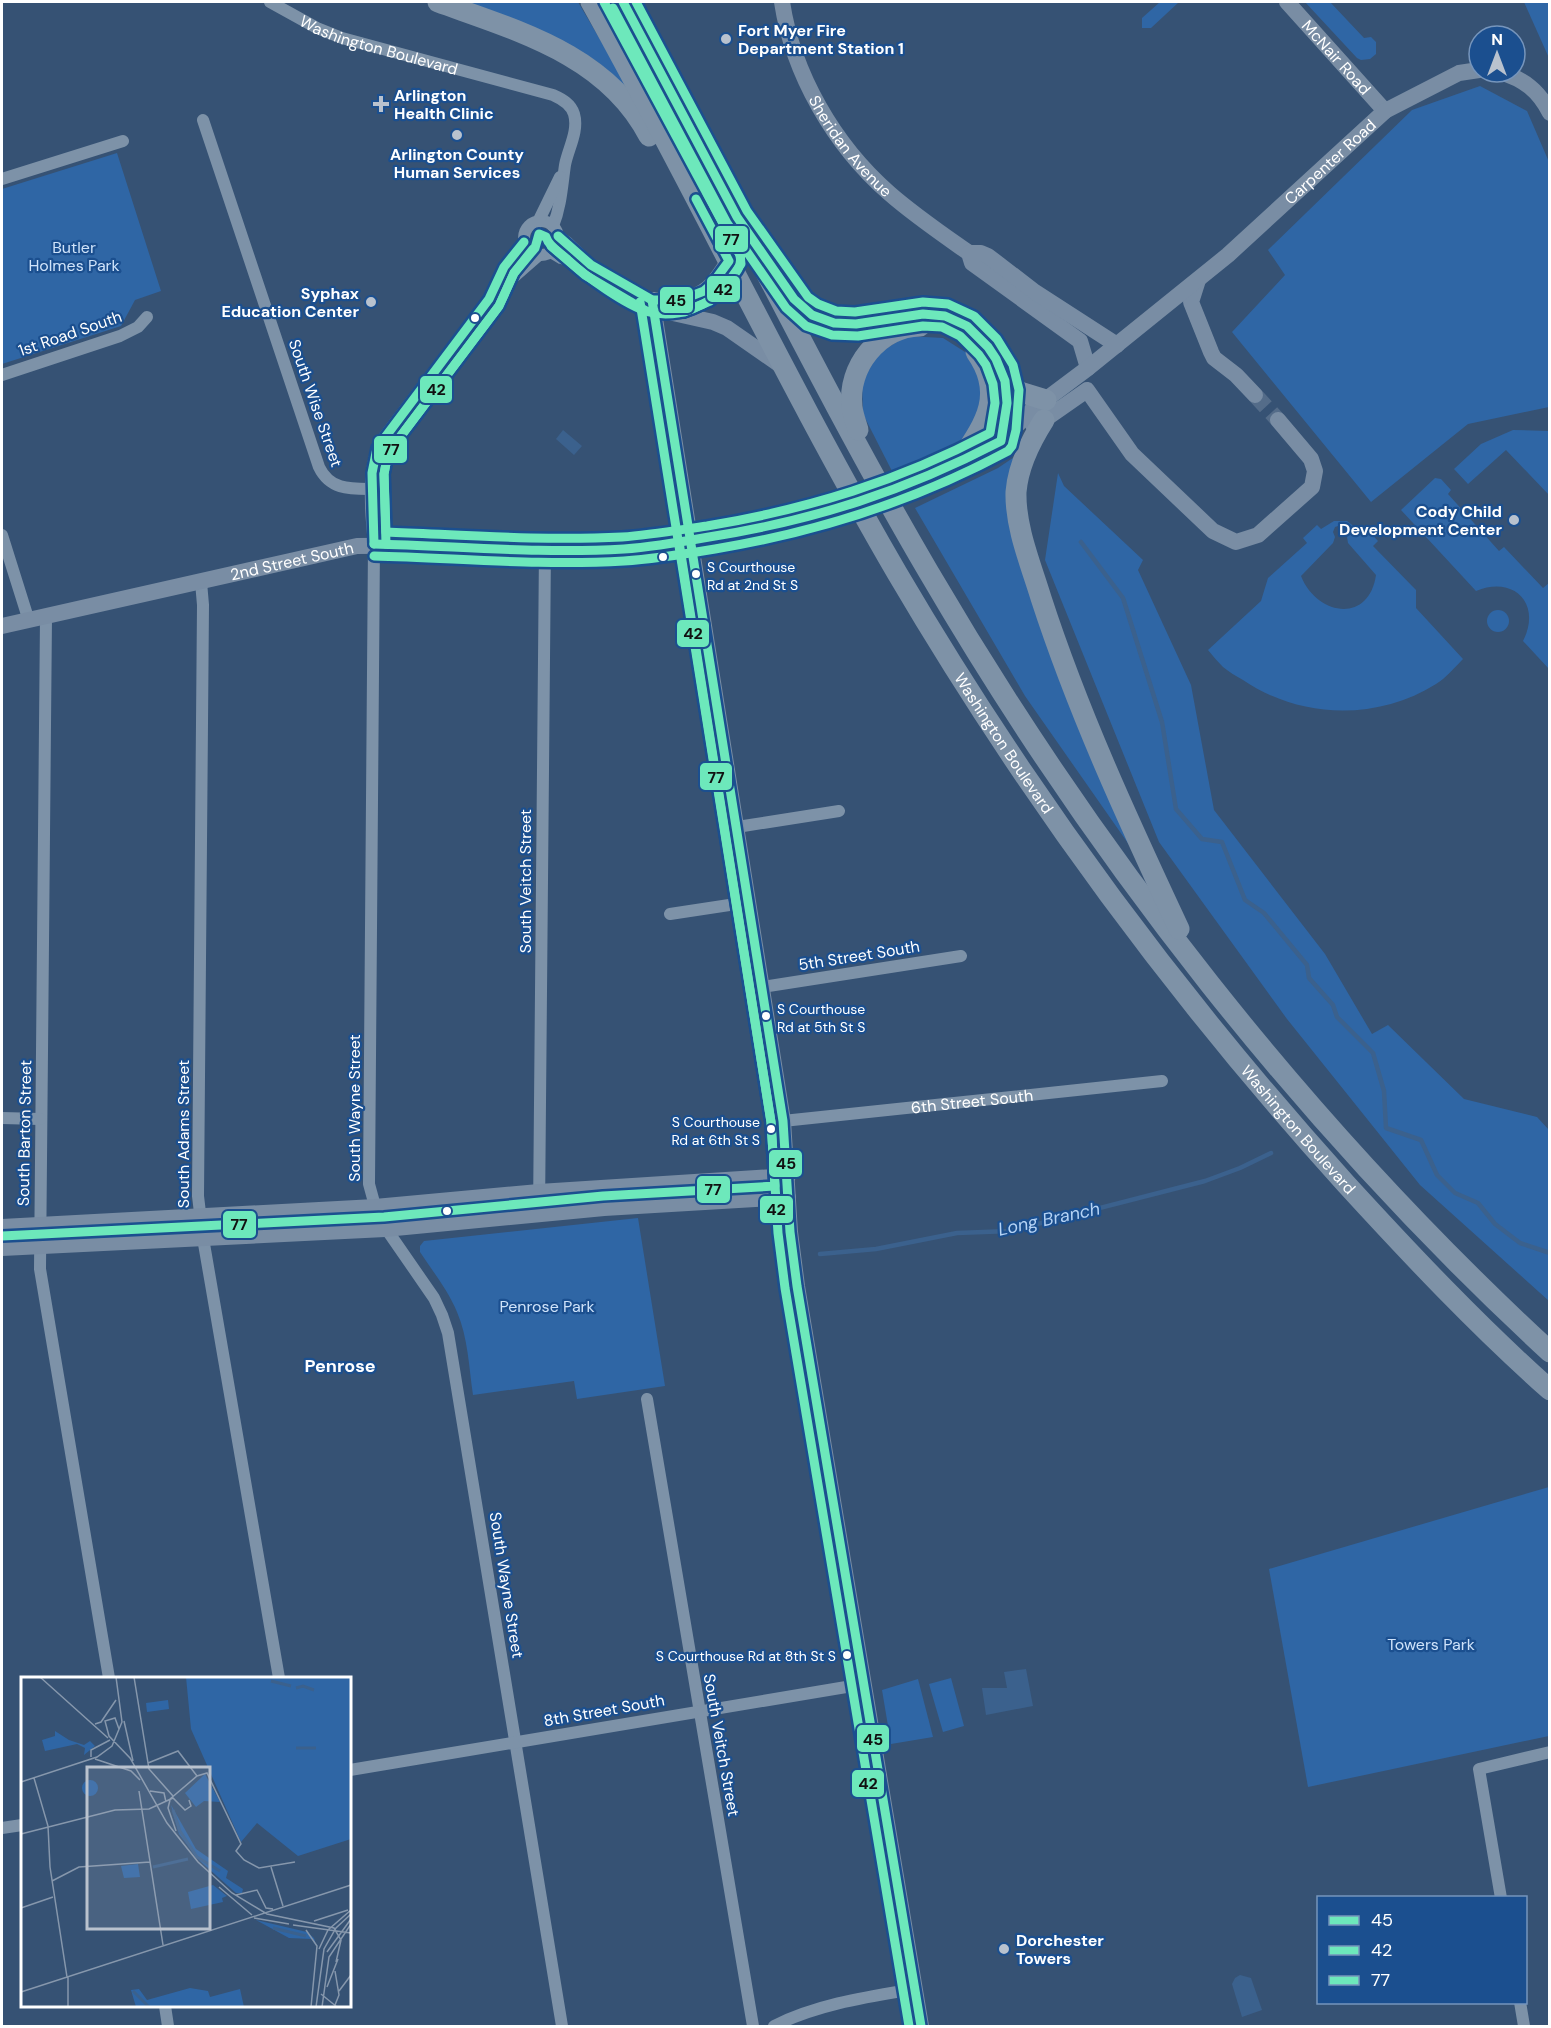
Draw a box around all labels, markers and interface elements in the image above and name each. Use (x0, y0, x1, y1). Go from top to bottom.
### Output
street label: Washington Boulevard (296, 10, 460, 80)
street label: McNair Road (1297, 15, 1375, 99)
place label: Fort Myer Fire Department Station 1 (738, 20, 904, 59)
north arrow (1467, 24, 1527, 84)
text: N (1491, 29, 1503, 50)
marker: Fort Myer Fire Department Station 1 (719, 32, 733, 46)
place label: Arlington Health Clinic (394, 85, 494, 124)
street label: Sheridan Avenue (804, 92, 896, 202)
marker: Arlington Health Clinic (372, 95, 390, 113)
street label: Carpenter Road (1280, 115, 1380, 209)
marker: Arlington County Human Services (450, 128, 464, 142)
place label: Arlington County Human Services (390, 144, 524, 183)
line badge: 77 (714, 225, 749, 253)
text: 77 (722, 229, 740, 250)
park label: Butler Holmes Park (28, 237, 120, 276)
line badge: 42 (706, 275, 741, 303)
text: 42 (713, 279, 733, 300)
place label: Syphax Education Center (221, 283, 359, 322)
line badge: 45 (659, 286, 694, 314)
text: 45 (666, 290, 686, 311)
marker: Syphax Education Center (364, 295, 378, 309)
street label: 1st Road South (16, 306, 125, 361)
unlabelled marker (469, 312, 481, 324)
street label: South Wise Street (284, 337, 347, 470)
line badge: 42 (419, 375, 453, 404)
text: 42 (426, 379, 446, 400)
line badge: 77 (373, 435, 408, 464)
text: 77 (382, 439, 400, 460)
place label: Cody Child Development Center (1339, 501, 1502, 540)
marker: Cody Child Development Center (1507, 513, 1521, 527)
street label: 2nd Street South (228, 537, 356, 585)
unlabelled marker (657, 551, 669, 563)
place label: S Courthouse Rd at 2nd St S (707, 558, 798, 594)
marker: S Courthouse Rd at 2nd St S (690, 568, 702, 580)
line badge: 42 (676, 619, 710, 648)
text: 42 (683, 623, 703, 644)
street label: Washington Boulevard (949, 669, 1058, 818)
line badge: 77 (699, 762, 733, 791)
text: 77 (707, 767, 725, 788)
street label: South Veitch Street (515, 809, 536, 953)
street label: 5th Street South (797, 936, 921, 975)
place label: S Courthouse Rd at 5th St S (777, 1000, 865, 1036)
marker: S Courthouse Rd at 5th St S (760, 1010, 772, 1022)
street label: South Wayne Street (344, 1034, 365, 1182)
street label: South Barton Street (13, 1060, 36, 1206)
street label: South Adams Street (173, 1060, 194, 1208)
street label: Washington Boulevard (1236, 1061, 1360, 1199)
street label: 6th Street South (910, 1085, 1034, 1118)
place label: S Courthouse Rd at 6th St S (671, 1113, 760, 1149)
marker: S Courthouse Rd at 6th St S (765, 1123, 777, 1135)
line badge: 45 (768, 1149, 803, 1178)
text: 45 (776, 1153, 796, 1174)
line badge: 77 (696, 1175, 731, 1204)
text: 77 (704, 1179, 722, 1200)
line badge: 42 (759, 1195, 794, 1224)
water label: Long Branch (996, 1196, 1102, 1242)
text: 42 (766, 1199, 786, 1220)
unlabelled marker (441, 1205, 453, 1217)
line badge: 77 (222, 1210, 257, 1239)
text: 77 (230, 1214, 248, 1235)
park label: Penrose Park (499, 1296, 595, 1317)
district label: Penrose (304, 1354, 376, 1378)
street label: South Wayne Street (485, 1511, 528, 1660)
park label: Towers Park (1387, 1634, 1475, 1655)
place label: S Courthouse Rd at 8th St S (656, 1647, 836, 1665)
marker: S Courthouse Rd at 8th St S (841, 1649, 853, 1661)
street label: South Veitch Street (699, 1672, 744, 1818)
inset map (21, 1677, 351, 2007)
street label: 8th Street South (542, 1690, 666, 1731)
line badge: 45 (856, 1724, 890, 1753)
text: 45 (863, 1729, 883, 1750)
line badge: 42 (851, 1769, 885, 1798)
text: 42 (858, 1773, 878, 1794)
legend (1317, 1896, 1527, 2004)
text: 45 (1371, 1908, 1393, 1932)
place label: Dorchester Towers (1016, 1930, 1104, 1969)
text: 42 (1371, 1938, 1392, 1962)
marker: Dorchester Towers (997, 1942, 1011, 1956)
text: 77 (1371, 1968, 1390, 1992)

